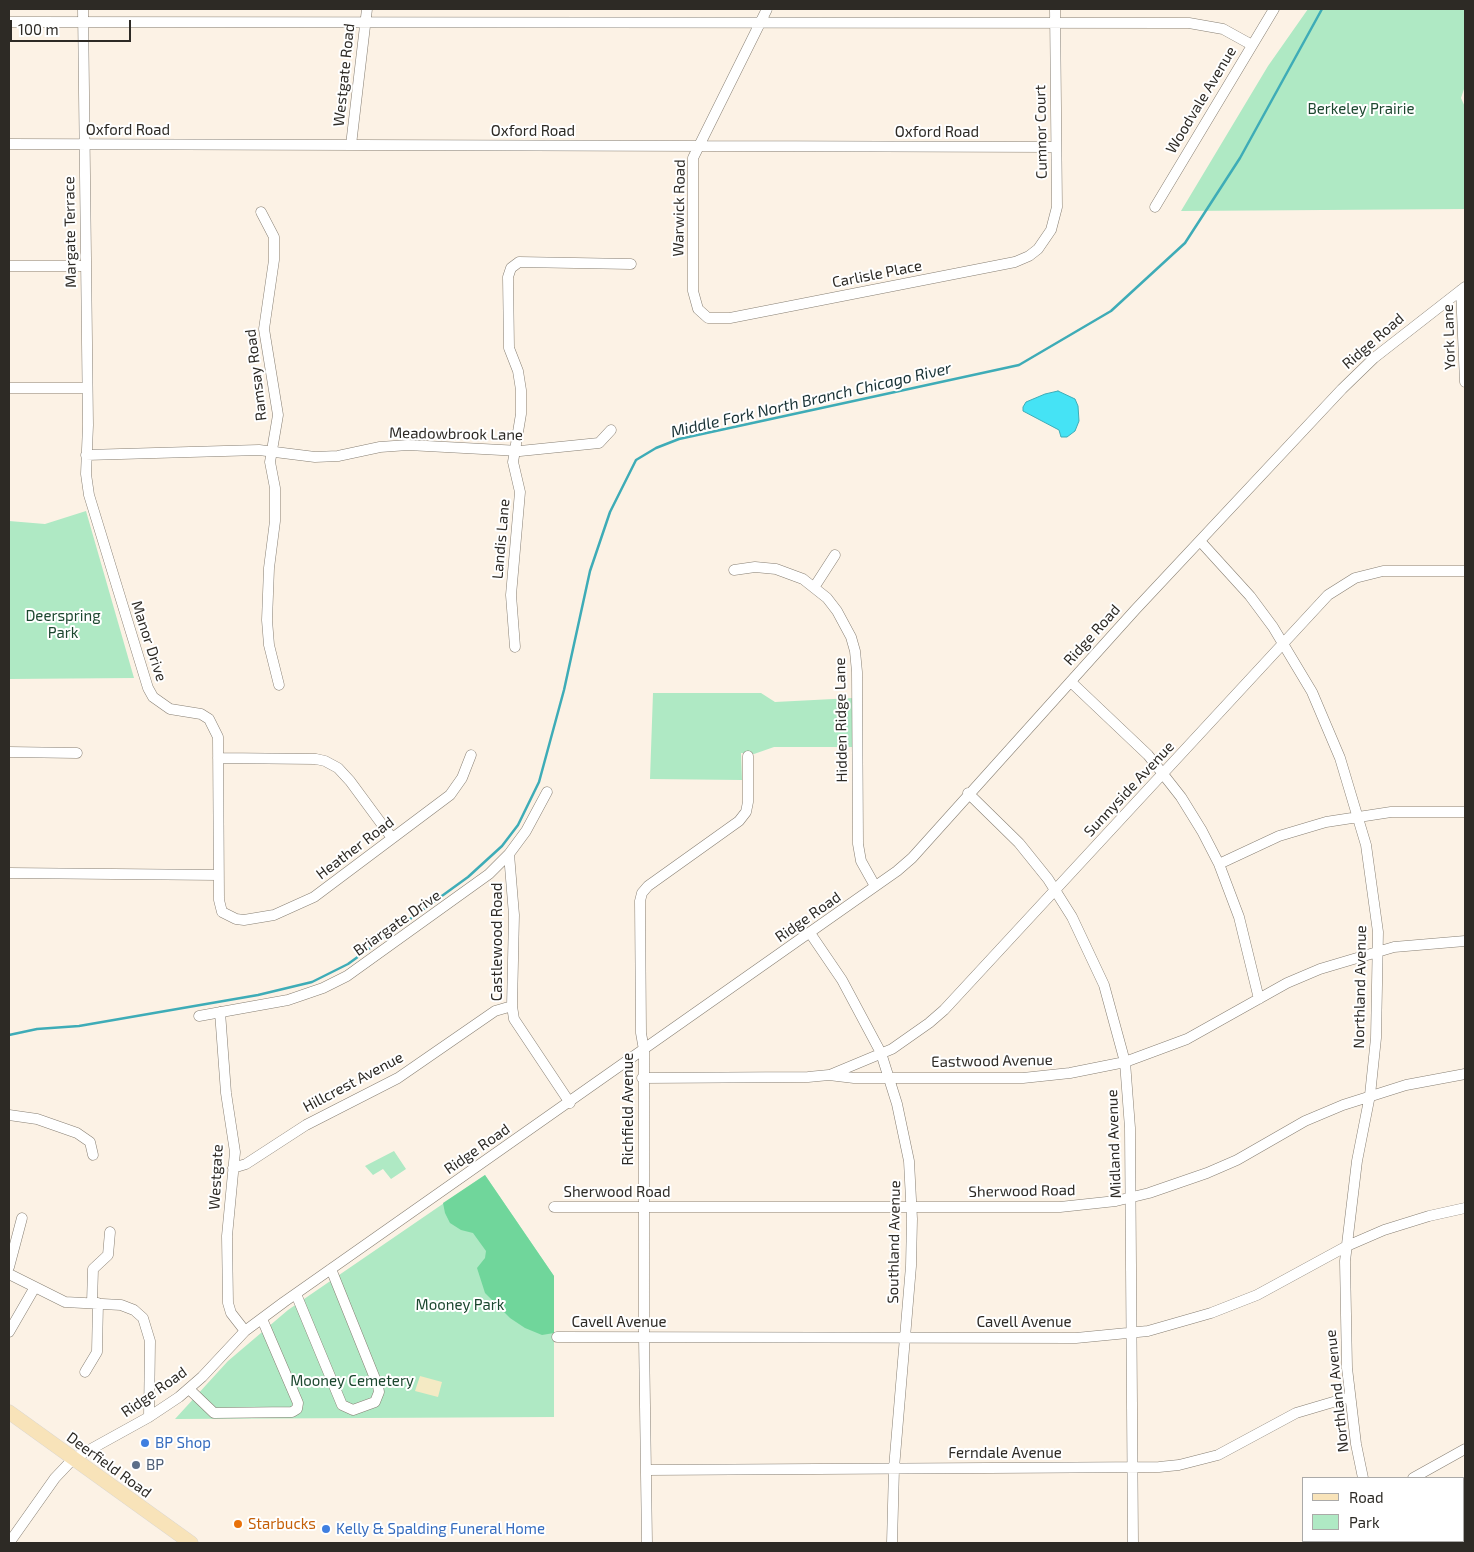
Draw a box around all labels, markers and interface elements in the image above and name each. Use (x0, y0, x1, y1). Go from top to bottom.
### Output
scale bar (12, 10, 134, 42)
text: 100 m (18, 20, 59, 38)
street label: Westgate Road (330, 23, 358, 127)
street label: Woodvale Avenue (1162, 43, 1240, 157)
street label: Cumnor Court (1031, 85, 1051, 179)
park label: Berkeley Prairie (1307, 100, 1415, 118)
street label: Oxford Road (86, 121, 170, 139)
street label: Oxford Road (491, 122, 575, 140)
street label: Oxford Road (895, 123, 979, 141)
street label: Warwick Road (669, 159, 689, 257)
street label: Margate Terrace (60, 176, 80, 288)
street label: Carlisle Place (830, 256, 924, 292)
street label: York Lane (1439, 304, 1459, 370)
street label: Ridge Road (1338, 309, 1408, 373)
street label: Ramsay Road (241, 328, 271, 422)
water label: Middle Fork North Branch Chicago River (669, 358, 953, 442)
street label: Meadowbrook Lane (389, 424, 523, 444)
street label: Landis Lane (489, 498, 513, 580)
street label: Manor Drive (128, 598, 170, 684)
street label: Ridge Road (1060, 601, 1124, 669)
park label: Deerspring Park (25, 607, 101, 642)
street label: Hidden Ridge Lane (831, 657, 851, 783)
street label: Sunnyside Avenue (1080, 738, 1178, 840)
street label: Heather Road (313, 813, 397, 883)
street label: Castlewood Road (488, 883, 506, 1001)
street label: Briargate Drive (350, 886, 444, 960)
street label: Ridge Road (772, 888, 844, 946)
street label: Northland Avenue (1350, 925, 1370, 1049)
street label: Hillcrest Avenue (300, 1048, 406, 1116)
street label: Eastwood Avenue (931, 1051, 1053, 1071)
street label: Richfield Avenue (619, 1053, 637, 1165)
street label: Midland Avenue (1103, 1089, 1125, 1199)
street label: Ridge Road (441, 1120, 513, 1178)
street label: Westgate (205, 1144, 227, 1210)
street label: Southland Avenue (884, 1180, 904, 1304)
street label: Sherwood Road (968, 1181, 1076, 1201)
street label: Sherwood Road (563, 1183, 671, 1201)
park label: Mooney Park (416, 1296, 504, 1314)
street label: Cavell Avenue (571, 1313, 667, 1331)
street label: Cavell Avenue (976, 1313, 1072, 1331)
street label: Northland Avenue (1322, 1329, 1352, 1453)
street label: Ridge Road (118, 1363, 190, 1421)
park label: Mooney Cemetery (290, 1372, 414, 1390)
street label: Deerfield Road (63, 1428, 155, 1502)
place label: BP Shop (155, 1434, 211, 1452)
marker: BP Shop (139, 1437, 151, 1449)
street label: Ferndale Avenue (948, 1444, 1062, 1462)
place label: BP (146, 1456, 164, 1474)
marker: BP (130, 1459, 142, 1471)
legend (1302, 1477, 1464, 1542)
text: Road (1349, 1488, 1384, 1506)
text: Park (1349, 1513, 1380, 1531)
place label: Starbucks (248, 1515, 316, 1533)
marker: Starbucks (232, 1518, 244, 1530)
place label: Kelly & Spalding Funeral Home (336, 1520, 545, 1538)
marker: Kelly & Spalding Funeral Home (320, 1523, 332, 1535)

